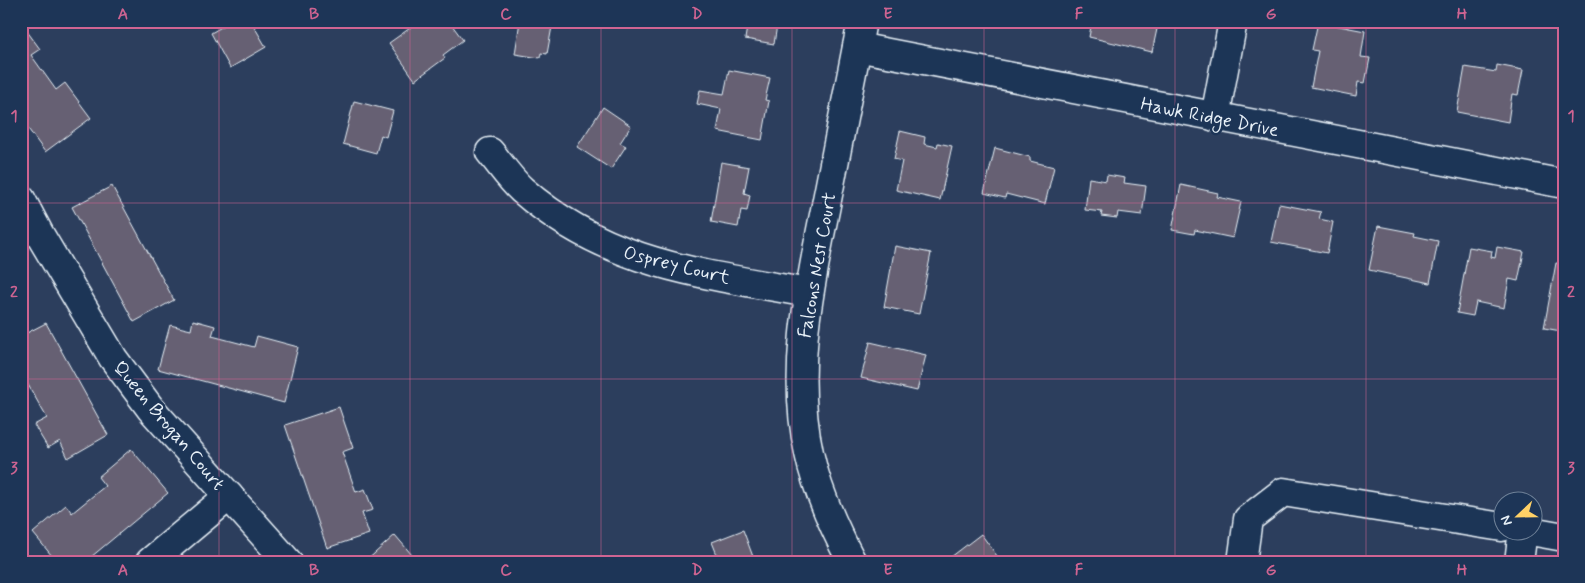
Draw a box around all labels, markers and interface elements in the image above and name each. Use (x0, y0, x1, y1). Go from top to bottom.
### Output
text: A (118, 4, 128, 25)
text: B (309, 4, 319, 25)
text: C (500, 4, 512, 25)
text: D (691, 4, 703, 25)
text: E (883, 4, 893, 25)
text: F (1075, 4, 1084, 25)
text: G (1266, 4, 1277, 25)
text: H (1457, 4, 1468, 25)
street label: Hawk Ridge Drive (1138, 92, 1281, 145)
text: 1 (10, 106, 18, 127)
text: 1 (1567, 106, 1575, 127)
street label: Falcons Nest Court (792, 191, 843, 340)
street label: Osprey Court (621, 240, 732, 292)
text: 2 (10, 282, 18, 303)
text: 2 (1567, 282, 1575, 303)
street label: Queen Brogan Court (106, 356, 230, 497)
text: 3 (10, 458, 18, 479)
text: 3 (1567, 458, 1575, 479)
north arrow (1492, 490, 1542, 540)
text: N (1497, 513, 1517, 528)
text: A (118, 560, 128, 581)
text: B (309, 560, 319, 581)
text: C (500, 560, 512, 581)
text: D (691, 560, 703, 581)
text: E (883, 560, 893, 581)
text: F (1075, 560, 1084, 581)
text: G (1266, 560, 1277, 581)
text: H (1457, 560, 1468, 581)

